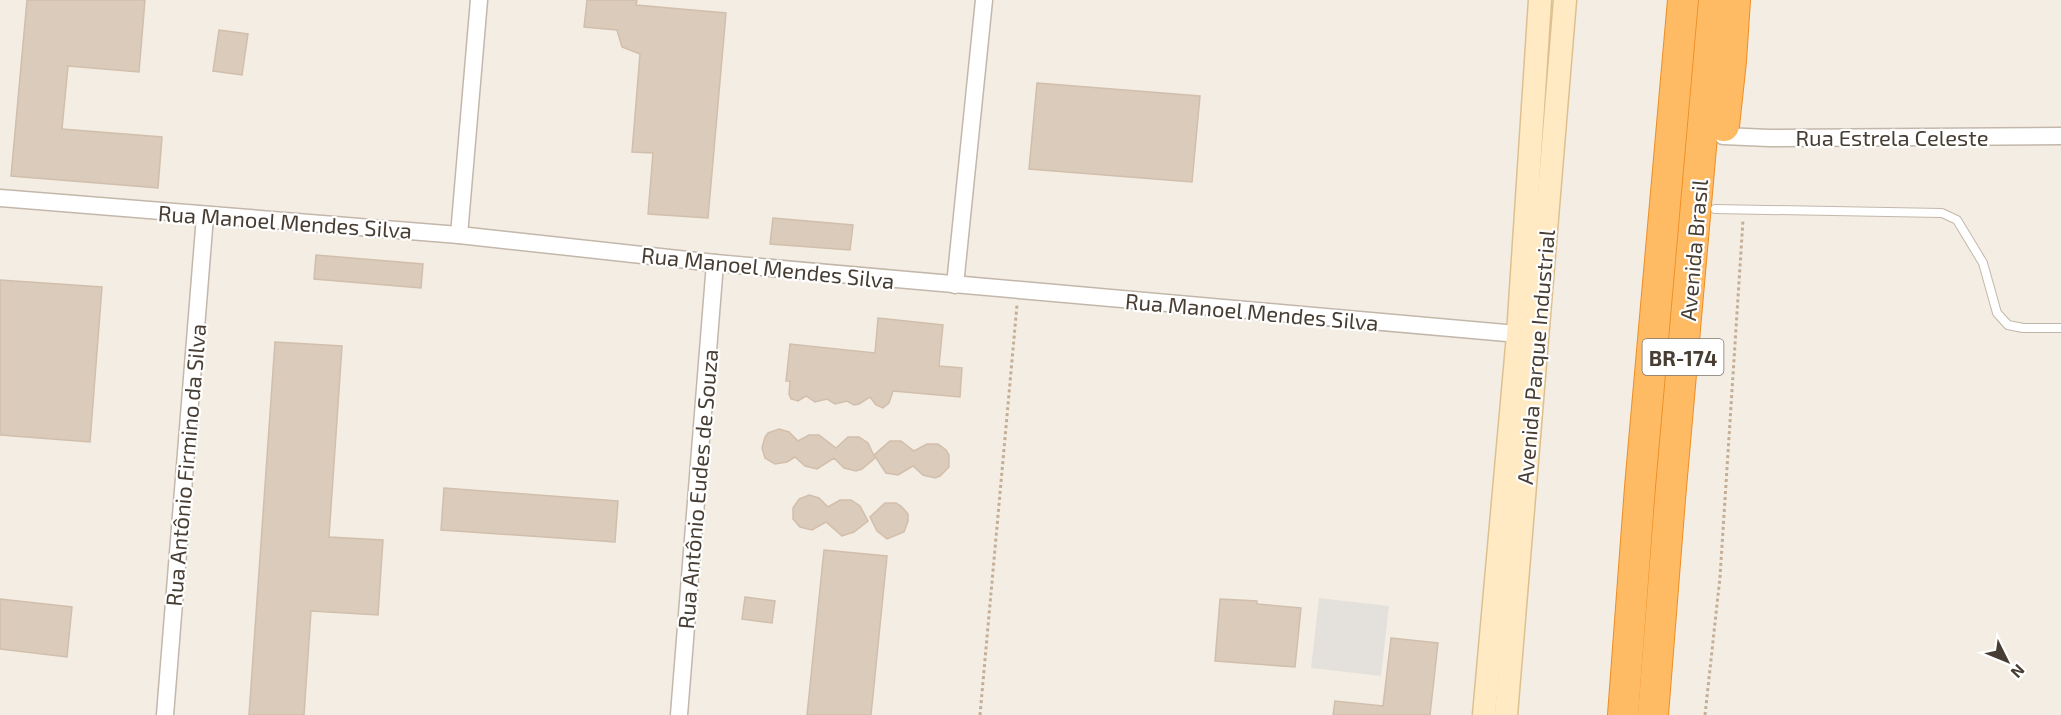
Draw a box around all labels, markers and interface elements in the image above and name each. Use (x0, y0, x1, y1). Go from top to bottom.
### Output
street label: Rua Estrela Celeste (1796, 124, 1988, 150)
street label: Avenida Brasil (1674, 178, 1712, 322)
street label: Rua Manoel Mendes Silva (157, 199, 413, 243)
street label: Avenida Parque Industrial (1511, 228, 1559, 486)
street label: Rua Manoel Mendes Silva (640, 241, 896, 293)
street label: Rua Manoel Mendes Silva (1124, 287, 1380, 335)
street label: Rua Antônio Firmino da Silva (160, 323, 210, 607)
road number: BR-174 (1642, 339, 1724, 375)
street label: Rua Antônio Eudes de Souza (672, 348, 722, 630)
north arrow (1977, 631, 2037, 691)
text: N (2007, 661, 2029, 682)

